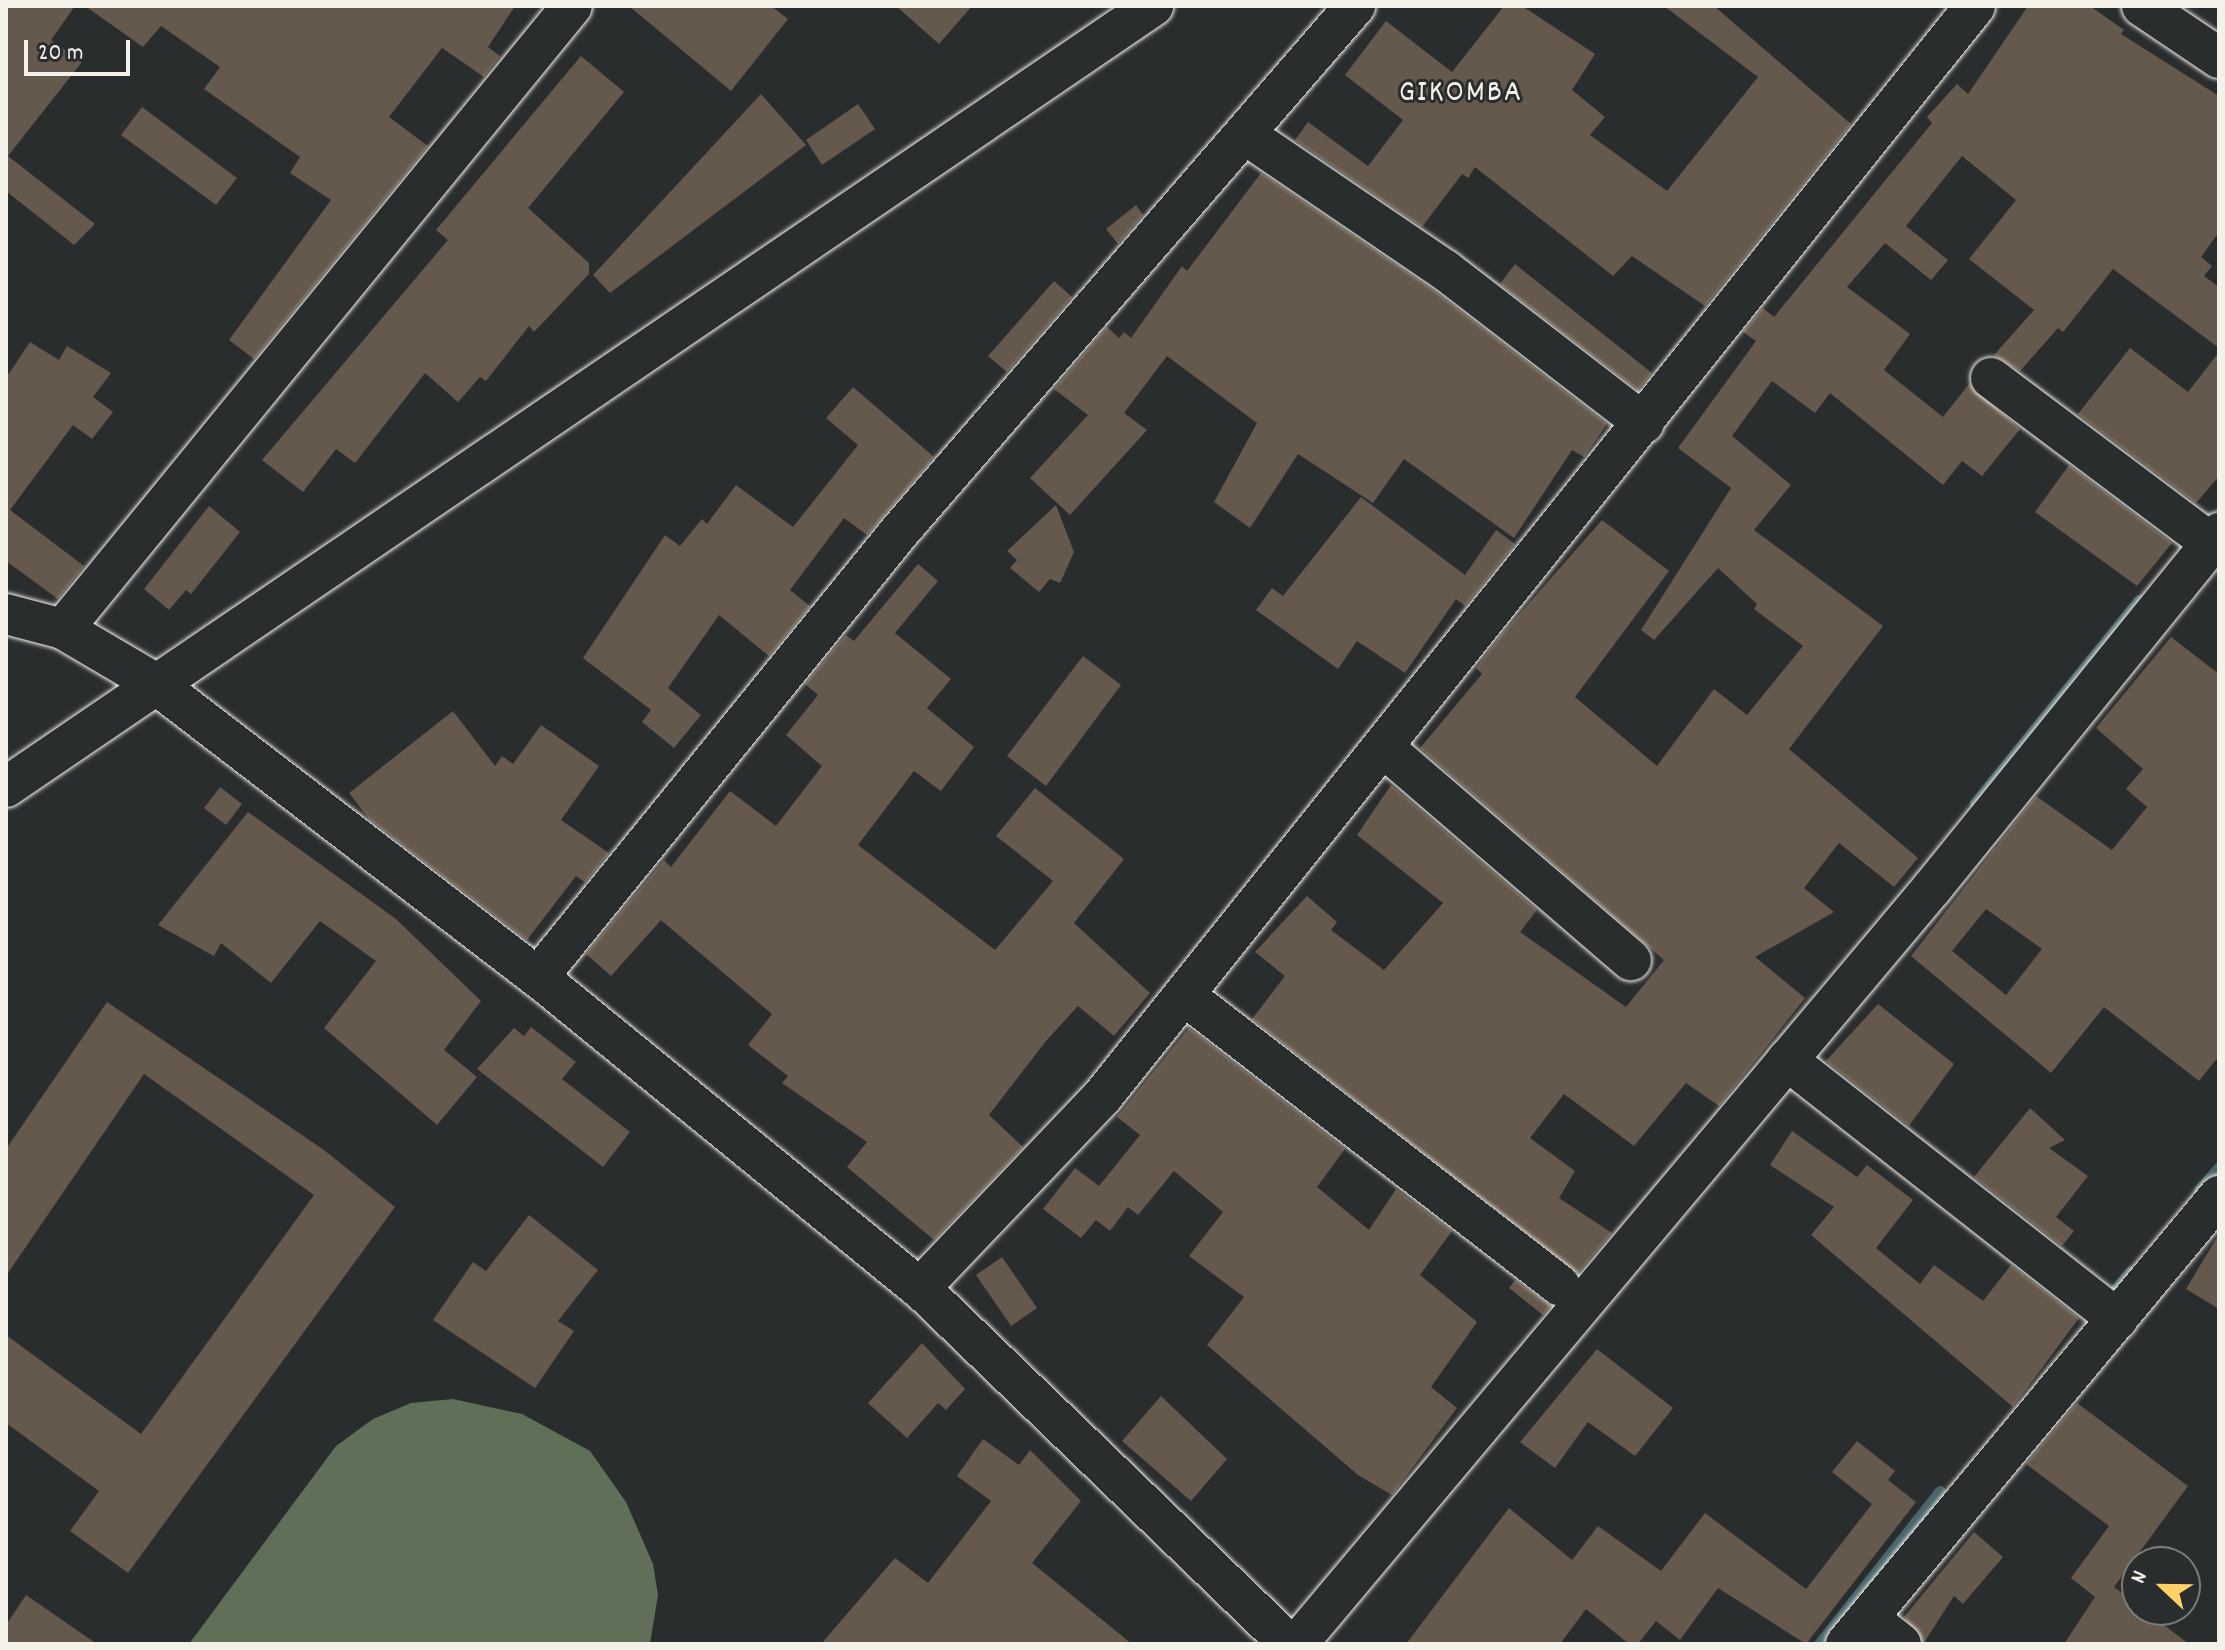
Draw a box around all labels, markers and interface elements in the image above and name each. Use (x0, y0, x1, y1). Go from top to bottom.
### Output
scale bar (28, 24, 134, 74)
text: 20 m (38, 37, 84, 71)
district label: GIKOMBA (1399, 75, 1523, 113)
north arrow (2121, 1546, 2201, 1626)
text: N (2124, 1567, 2157, 1588)

